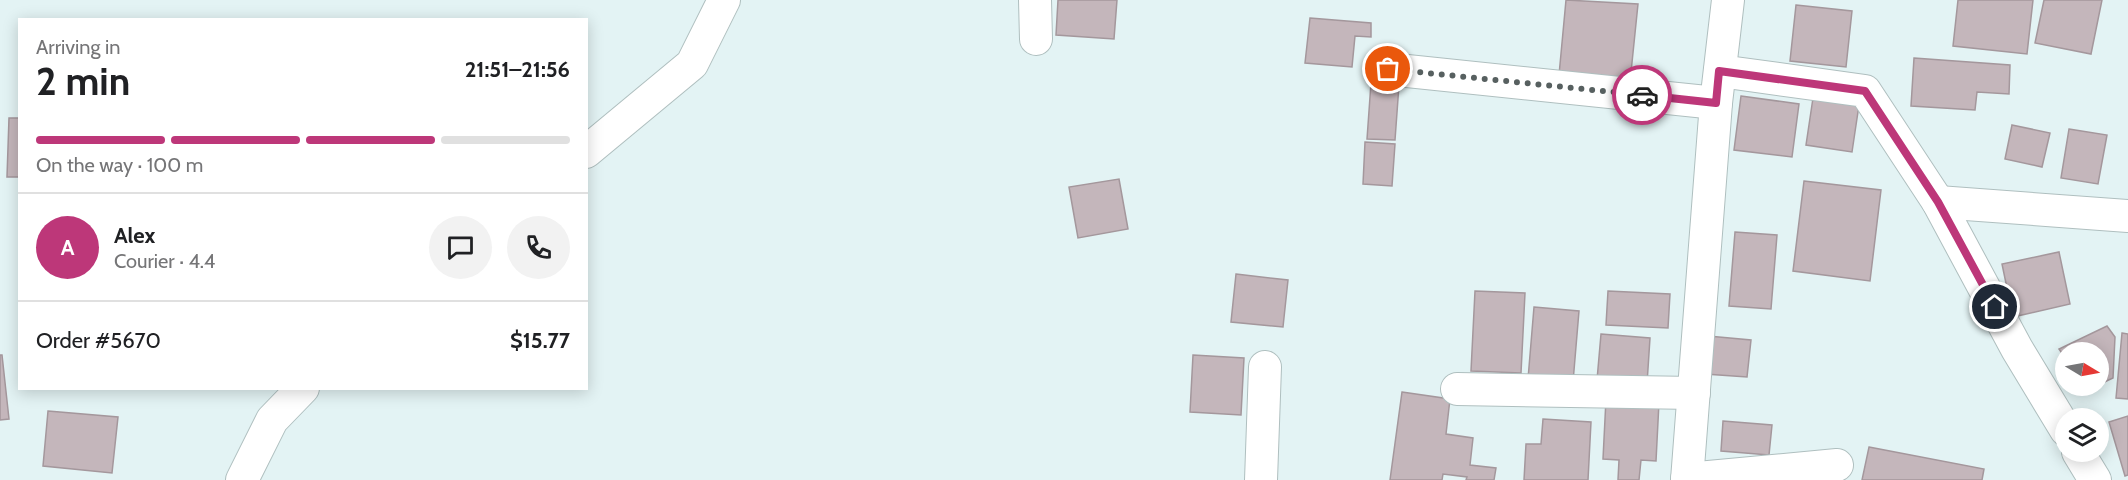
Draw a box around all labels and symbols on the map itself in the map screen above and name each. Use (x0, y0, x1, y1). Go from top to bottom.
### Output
pin (1362, 43, 1413, 94)
courier (1612, 65, 1672, 125)
pin (1969, 281, 2020, 332)
north arrow (2055, 342, 2109, 396)

